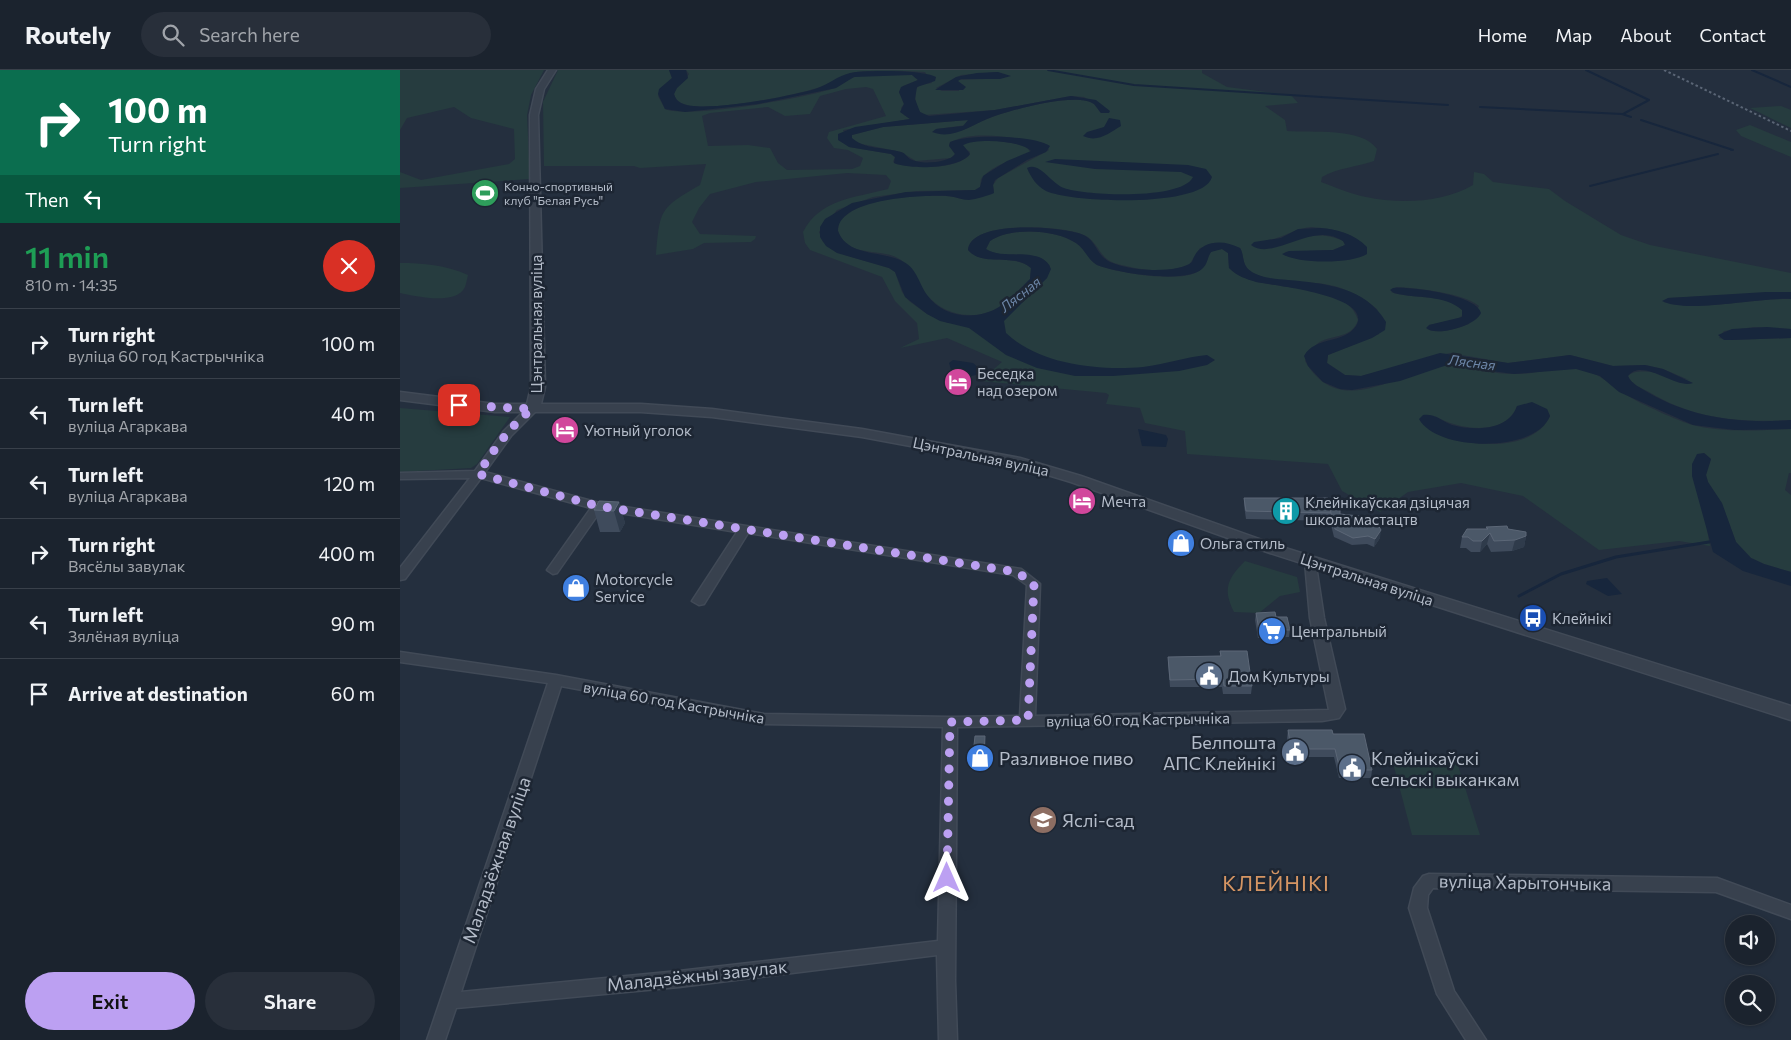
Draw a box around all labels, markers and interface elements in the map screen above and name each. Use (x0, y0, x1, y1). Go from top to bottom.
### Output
search box (141, 12, 491, 57)
text: Routely (25, 20, 111, 49)
icon: search (159, 21, 187, 49)
text: Search here (199, 23, 300, 46)
text: Home (1478, 24, 1527, 46)
text: Map (1555, 24, 1592, 46)
text: About (1620, 24, 1672, 46)
text: Contact (1700, 24, 1766, 46)
text: 100 m (108, 87, 208, 130)
icon: right (25, 90, 90, 155)
text: Turn right (108, 130, 206, 157)
sports icon: Конно-спортивный клуб "Белая Русь" (470, 178, 500, 208)
place label: Конно-спортивный клуб "Белая Русь" (504, 179, 613, 207)
icon: left (79, 185, 107, 213)
text: Then (25, 188, 69, 211)
text: 11 min (25, 237, 109, 274)
button: close (323, 240, 375, 292)
street label: Цэнтральная вуліца (527, 255, 545, 393)
water label: Лясная (995, 273, 1044, 316)
text: 810 m · 14:35 (25, 275, 117, 294)
text: Turn right (68, 323, 155, 346)
icon: right (25, 330, 53, 358)
text: 100 m (322, 332, 375, 355)
text: вуліца 60 год Кастрычніка (68, 346, 264, 365)
water label: Лясная (1446, 351, 1497, 373)
place label: Беседка над озером (977, 364, 1057, 399)
hotel icon: Беседка над озером (943, 367, 973, 397)
pin (438, 384, 480, 426)
icon: arrive (445, 391, 473, 419)
text: Turn left (68, 393, 143, 416)
icon: left (25, 400, 53, 428)
text: 40 m (331, 402, 375, 425)
hotel icon: Уютный уголок (550, 415, 580, 445)
text: вуліца Агаркава (68, 416, 188, 435)
place label: Уютный уголок (584, 421, 692, 439)
street label: Цэнтральная вуліца (911, 433, 1051, 479)
text: Turn left (68, 463, 143, 486)
icon: left (25, 470, 53, 498)
text: 120 m (324, 472, 375, 495)
text: вуліца Агаркава (68, 486, 188, 505)
hotel icon: Мечта (1067, 486, 1097, 516)
place label: Мечта (1101, 492, 1146, 510)
place label: Клейнікаўская дзіцячая школа мастацтв (1305, 493, 1470, 528)
building icon: Клейнікаўская дзіцячая школа мастацтв (1271, 496, 1301, 526)
shop icon: Ольга стиль (1166, 528, 1196, 558)
text: Turn right (68, 533, 155, 556)
place label: Ольга стиль (1200, 534, 1285, 552)
icon: right (25, 540, 53, 568)
text: 400 m (319, 542, 375, 565)
street label: Цэнтральная вуліца (1298, 549, 1436, 609)
text: Вясёлы завулак (68, 556, 185, 575)
place label: Motorcycle Service (595, 570, 673, 605)
shop icon: Motorcycle Service (561, 573, 591, 603)
text: Turn left (68, 603, 143, 626)
bus stop icon: Клейнікі (1518, 603, 1548, 633)
place label: Клейнікі (1552, 609, 1612, 627)
icon: left (25, 610, 53, 638)
text: 90 m (331, 612, 375, 635)
supermarket icon: Центральный (1257, 616, 1287, 646)
place label: Центральный (1291, 622, 1387, 640)
text: Зялёная вуліца (68, 626, 179, 645)
public building icon: Дом Культуры (1194, 661, 1224, 691)
place label: Дом Культуры (1228, 667, 1330, 685)
street label: вуліца 60 год Кастрычніка (582, 677, 766, 727)
icon: arrive (25, 680, 53, 708)
text: Arrive at destination (68, 682, 248, 705)
text: 60 m (331, 682, 375, 705)
street label: вуліца 60 год Кастрычніка (1046, 708, 1230, 730)
place label: Белпошта АПС Клейнікі (1163, 731, 1276, 774)
public building icon: Белпошта АПС Клейнікі (1280, 737, 1310, 767)
shop icon: Разливное пиво (965, 743, 995, 773)
place label: Разливное пиво (999, 747, 1133, 769)
place label: Клейнікаўскі сельскі выканкам (1371, 747, 1519, 790)
public building icon: Клейнікаўскі сельскі выканкам (1337, 753, 1367, 783)
street label: Маладзёжная вуліца (457, 774, 535, 946)
school or university icon: Яслі-сад (1028, 805, 1058, 835)
place label: Яслі-сад (1062, 809, 1135, 831)
position arrow (920, 851, 972, 903)
street label: вуліца Харытончыка (1439, 869, 1611, 895)
district label: КЛЕЙНІКІ (1222, 870, 1330, 895)
map controls (1725, 915, 1775, 1025)
button: sound (1725, 915, 1775, 965)
street label: Маладзёжны завулак (606, 955, 789, 995)
button: Exit (25, 972, 195, 1030)
button: Share (205, 972, 375, 1030)
button: search (1725, 975, 1775, 1025)

